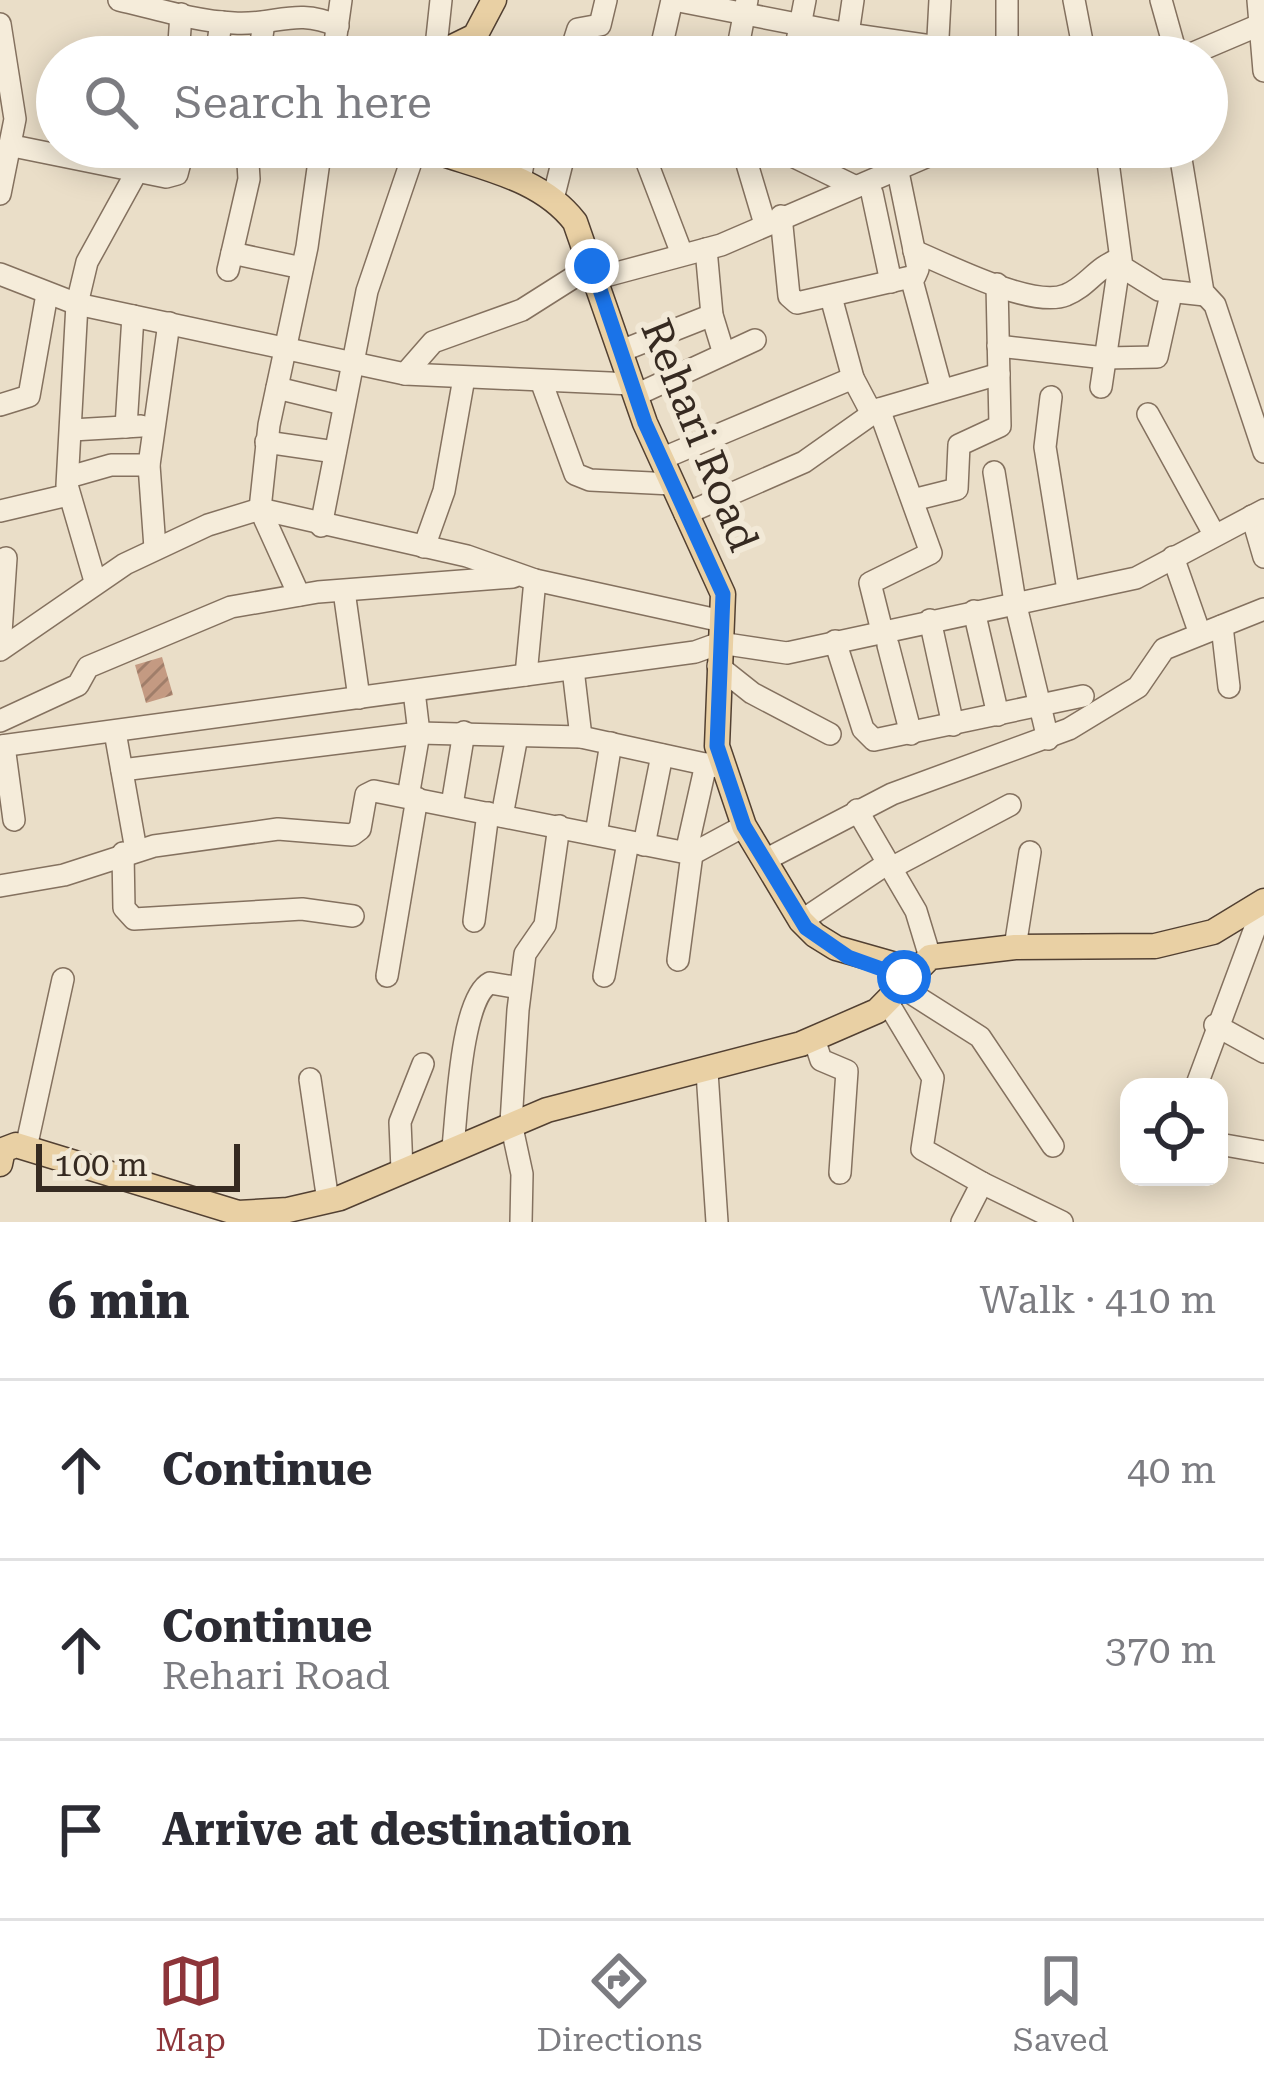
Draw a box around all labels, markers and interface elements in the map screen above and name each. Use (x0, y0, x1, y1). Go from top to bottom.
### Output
search box (36, 36, 1228, 168)
icon: search (78, 69, 144, 135)
text: Search here (174, 76, 432, 129)
route end (565, 239, 619, 293)
street label: Rehari Road (631, 312, 769, 558)
route start (877, 950, 931, 1004)
map controls (1120, 1078, 1228, 1186)
button: locate (1120, 1078, 1228, 1186)
scale bar (36, 1138, 240, 1191)
text: 100 m (54, 1145, 148, 1184)
text: 6 min (48, 1271, 190, 1330)
text: Walk · 410 m (980, 1277, 1216, 1323)
icon: ahead (48, 1437, 114, 1503)
text: Continue (162, 1443, 373, 1496)
text: 40 m (1127, 1447, 1216, 1493)
text: Continue (162, 1600, 373, 1653)
icon: ahead (48, 1617, 114, 1683)
text: 370 m (1105, 1627, 1216, 1673)
text: Rehari Road (162, 1653, 390, 1699)
icon: arrive (48, 1797, 114, 1863)
text: Arrive at destination (162, 1803, 631, 1856)
tab: Map (155, 1948, 226, 2059)
tab: Directions (536, 1948, 702, 2059)
tab: Saved (1013, 1948, 1109, 2059)

